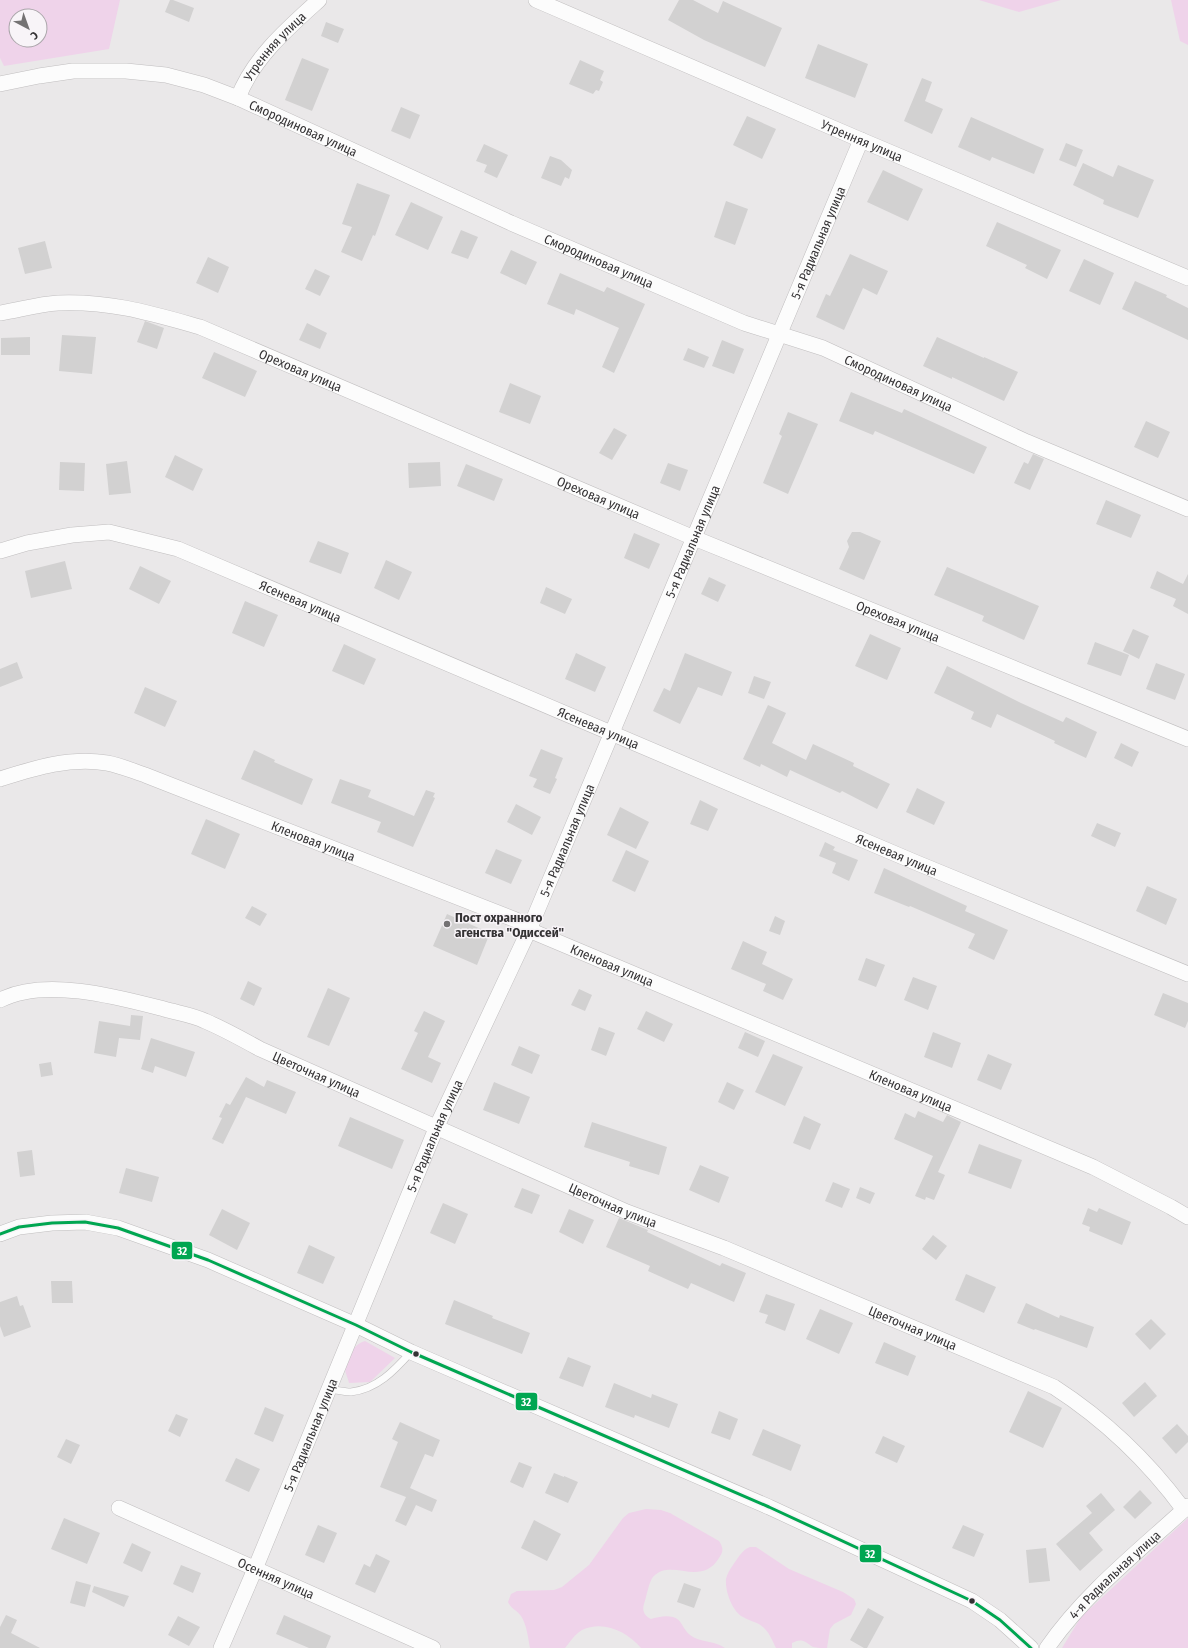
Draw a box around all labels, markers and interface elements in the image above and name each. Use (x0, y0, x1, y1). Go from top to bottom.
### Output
north arrow (8, 8, 48, 48)
street label: Утренняя улица (240, 8, 309, 84)
text: С (28, 28, 41, 42)
street label: Смородиновая улица (247, 97, 360, 159)
street label: Утренняя улица (818, 116, 905, 164)
street label: 5-я Радиальная улица (788, 184, 848, 301)
street label: Смородиновая улица (542, 231, 656, 291)
street label: Ореховая улица (257, 346, 344, 394)
street label: Смородиновая улица (842, 352, 955, 414)
street label: Ореховая улица (555, 473, 642, 522)
street label: 5-я Радиальная улица (662, 483, 723, 600)
street label: Ясеневая улица (257, 577, 343, 625)
street label: Ореховая улица (854, 597, 942, 645)
street label: Ясеневая улица (556, 704, 642, 752)
street label: 5-я Радиальная улица (536, 782, 597, 899)
street label: Кленовая улица (269, 818, 358, 864)
street label: Ясеневая улица (854, 830, 940, 878)
place label: Пост охранного агенства "Одисcей" (455, 910, 564, 940)
marker: Пост охранного агенства "Одисcей" (442, 919, 452, 929)
street label: Кленовая улица (568, 941, 656, 989)
street label: Цветочная улица (271, 1048, 363, 1100)
street label: Кленовая улица (867, 1066, 955, 1115)
street label: 5-я Радиальная улица (403, 1077, 465, 1194)
street label: Цветочная улица (567, 1180, 659, 1230)
line badge: 32 (171, 1241, 193, 1260)
text: 32 (176, 1245, 187, 1258)
street label: Цветочная улица (867, 1302, 959, 1353)
unlabelled marker (411, 1349, 421, 1359)
street label: 5-я Радиальная улица (280, 1376, 340, 1494)
line badge: 32 (515, 1392, 538, 1411)
text: 32 (520, 1396, 531, 1409)
street label: 4-я Радиальная улица (1066, 1527, 1163, 1622)
line badge: 32 (859, 1544, 882, 1563)
text: 32 (864, 1548, 875, 1561)
street label: Осенняя улица (235, 1554, 317, 1602)
unlabelled marker (967, 1596, 977, 1606)

